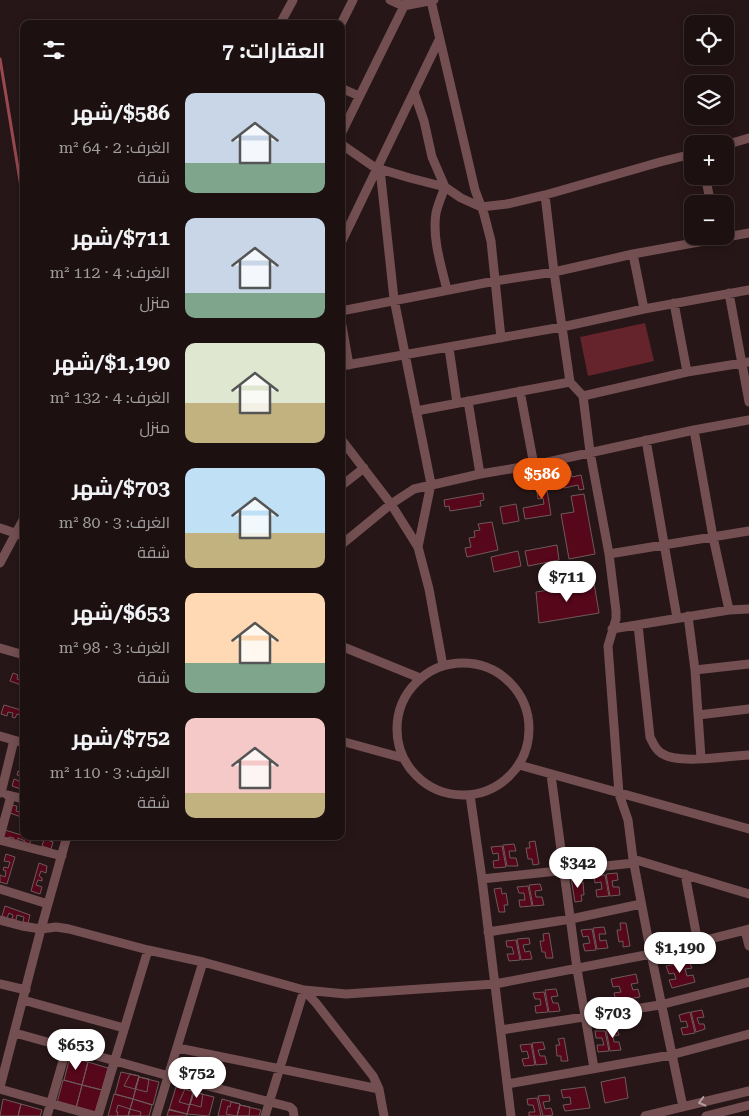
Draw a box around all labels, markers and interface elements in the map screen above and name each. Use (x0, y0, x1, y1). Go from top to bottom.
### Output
map controls (684, 15, 734, 245)
button: locate (684, 15, 734, 65)
icon: filters (40, 36, 68, 64)
text: العقارات: 7 (222, 39, 325, 63)
button: layers (684, 75, 734, 125)
text: $586/شهر (72, 101, 170, 125)
icon: home (225, 113, 285, 173)
button: + (684, 135, 734, 185)
text: الغرف: 2 · 64 m² (59, 138, 170, 157)
text: شقة (137, 168, 170, 187)
button: − (684, 195, 734, 245)
text: $711/شهر (72, 226, 170, 250)
icon: home (225, 238, 285, 298)
text: الغرف: 4 · 112 m² (50, 263, 170, 282)
text: منزل (140, 293, 170, 312)
text: $1,190/شهر (54, 351, 170, 375)
icon: home (225, 363, 285, 423)
text: الغرف: 4 · 132 m² (50, 388, 170, 407)
text: منزل (140, 418, 170, 437)
pin: $586 (512, 458, 572, 500)
text: $586 (524, 464, 560, 483)
text: $703/شهر (72, 476, 170, 500)
icon: home (225, 488, 285, 548)
text: الغرف: 3 · 80 m² (59, 513, 170, 532)
text: شقة (137, 543, 170, 562)
pin: $711 (537, 560, 597, 603)
text: $711 (549, 567, 585, 586)
text: $653/شهر (72, 601, 170, 625)
icon: home (225, 613, 285, 673)
text: الغرف: 3 · 98 m² (59, 638, 170, 657)
text: شقة (137, 668, 170, 687)
text: $752/شهر (72, 726, 170, 750)
icon: home (225, 738, 285, 798)
text: الغرف: 3 · 110 m² (50, 763, 170, 782)
text: شقة (137, 793, 170, 812)
pin: $342 (548, 846, 608, 889)
text: $342 (560, 853, 596, 872)
pin: $1,190 (639, 932, 721, 974)
text: $1,190 (655, 938, 705, 957)
pin: $703 (583, 996, 643, 1039)
text: $703 (595, 1003, 631, 1022)
pin: $653 (46, 1028, 106, 1071)
text: $653 (58, 1035, 94, 1054)
pin: $752 (167, 1056, 227, 1099)
text: $752 (179, 1063, 215, 1082)
one-way arrow (697, 1096, 706, 1107)

